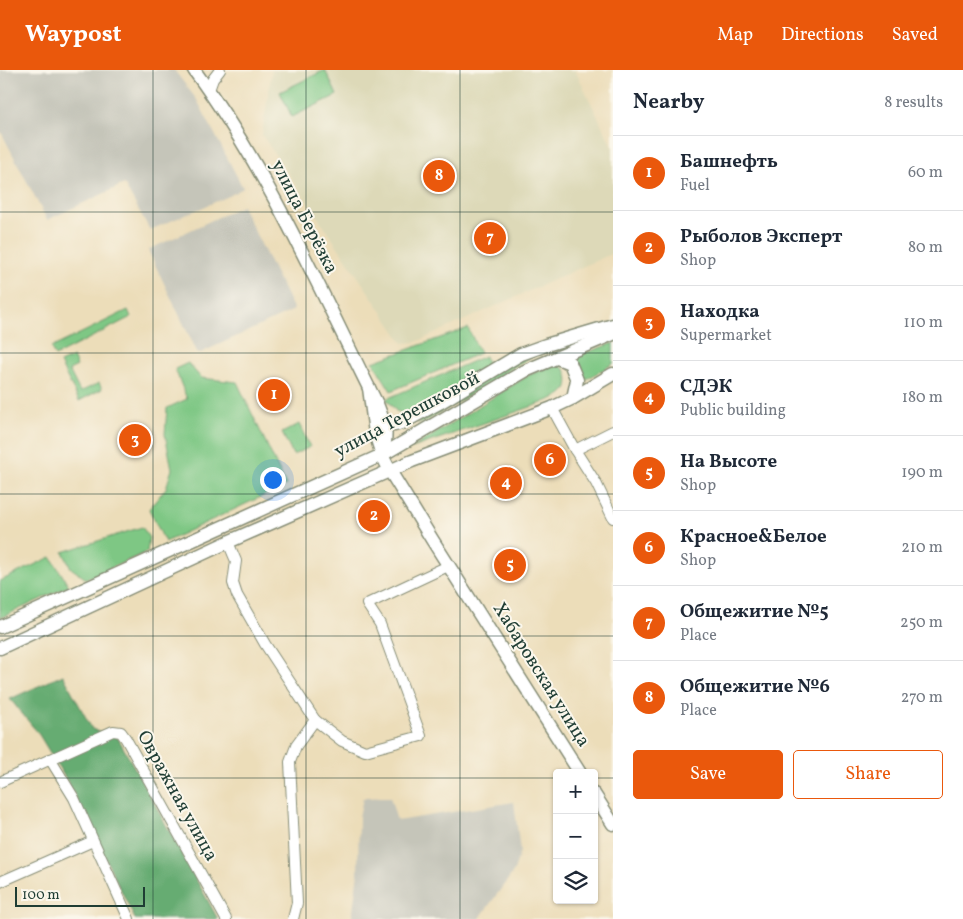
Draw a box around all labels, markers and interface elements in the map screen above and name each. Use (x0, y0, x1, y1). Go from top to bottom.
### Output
text: Waypost (25, 18, 122, 52)
text: Map (717, 23, 753, 48)
text: Directions (781, 23, 864, 48)
text: Saved (892, 23, 938, 48)
text: Nearby (633, 88, 704, 117)
text: 8 results (884, 92, 943, 114)
text: Башнефть (680, 149, 778, 175)
street label: улица Берёзка (264, 155, 344, 279)
pin: 8 (423, 157, 455, 195)
text: 1 (646, 162, 652, 184)
text: 60 m (908, 162, 943, 184)
text: Fuel (680, 175, 710, 197)
pin: 7 (474, 219, 506, 257)
text: Рыболов Эксперт (680, 224, 842, 250)
text: 2 (645, 237, 653, 259)
text: 80 m (908, 237, 943, 259)
text: Shop (680, 250, 716, 272)
text: Находка (680, 299, 760, 325)
text: 3 (645, 312, 653, 334)
text: 110 m (904, 312, 943, 334)
text: Supermarket (680, 325, 772, 347)
street label: улица Терешковой (329, 366, 485, 464)
text: СДЭК (680, 374, 732, 400)
pin: 1 (258, 376, 290, 414)
text: 4 (644, 387, 654, 409)
text: 180 m (902, 387, 943, 409)
text: Public building (680, 400, 786, 422)
pin: 3 (119, 421, 151, 459)
pin: 6 (534, 441, 566, 479)
text: На Высоте (680, 449, 777, 475)
text: 5 (645, 462, 653, 484)
text: 190 m (901, 462, 943, 484)
pin: 4 (490, 464, 522, 502)
your location (260, 467, 286, 493)
text: Shop (680, 475, 716, 497)
pin: 2 (358, 497, 390, 535)
text: Красное&Белое (680, 524, 827, 550)
text: 6 (645, 537, 653, 559)
text: 210 m (901, 537, 943, 559)
pin: 5 (494, 546, 526, 584)
text: Shop (680, 550, 716, 572)
street label: Хабаровская улица (486, 598, 596, 752)
text: Общежитие №5 (680, 599, 829, 625)
text: 7 (645, 612, 653, 634)
text: 250 m (900, 612, 943, 634)
text: Place (680, 625, 717, 647)
text: Общежитие №6 (680, 674, 830, 700)
text: 8 (645, 687, 653, 709)
text: 270 m (901, 687, 943, 709)
text: Place (680, 700, 717, 722)
street label: Овражная улица (130, 726, 224, 866)
button: Save (633, 750, 783, 799)
button: Share (793, 750, 943, 799)
map controls (553, 769, 598, 904)
button: + (553, 769, 598, 814)
button: − (553, 814, 598, 859)
button: layers (553, 859, 598, 904)
scale bar (15, 884, 145, 907)
text: 100 m (22, 886, 60, 905)

